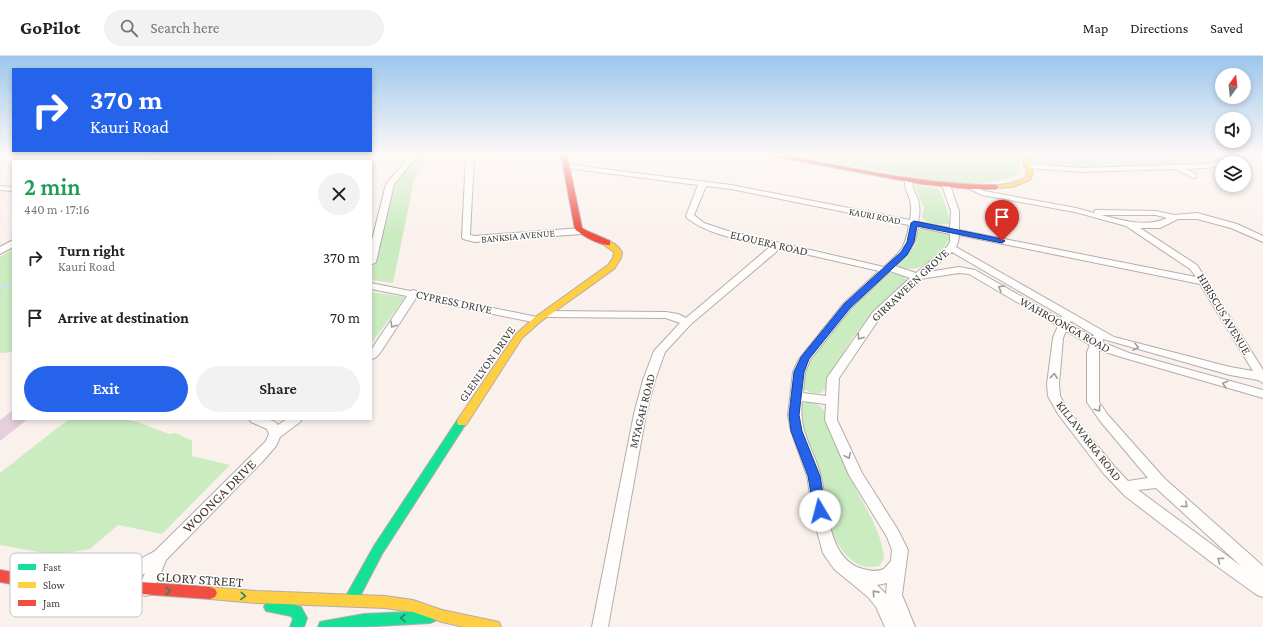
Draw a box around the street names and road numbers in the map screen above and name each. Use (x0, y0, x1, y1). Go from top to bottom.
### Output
street label: KAURI ROAD (848, 206, 902, 226)
street label: BANKSIA AVENUE (481, 227, 556, 245)
street label: ELOUERA ROAD (729, 227, 809, 259)
street label: GIRRAWEEN GROVE (869, 245, 952, 324)
street label: HIBISCUS AVENUE (1194, 271, 1254, 358)
street label: CYPRESS DRIVE (415, 287, 494, 317)
street label: WAHROONGA ROAD (1017, 294, 1113, 356)
street label: GLENLYON DRIVE (456, 323, 519, 405)
street label: MYAGAH ROAD (626, 372, 658, 450)
street label: KILLAWARRA ROAD (1053, 398, 1125, 484)
street label: WOONGA DRIVE (179, 456, 259, 536)
street label: GLORY STREET (156, 568, 244, 590)

